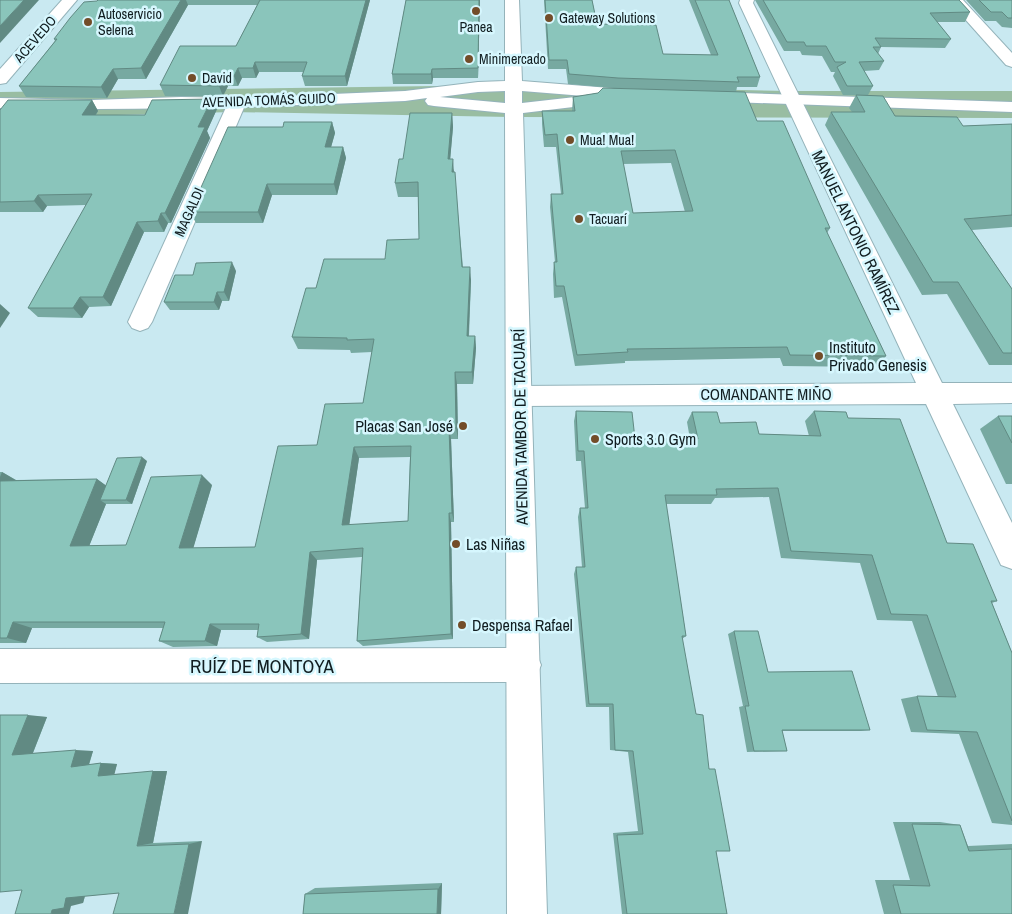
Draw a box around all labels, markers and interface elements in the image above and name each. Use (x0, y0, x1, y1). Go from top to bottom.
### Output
place label: Autoservicio Selena (97, 5, 162, 39)
marker: Panea (470, 5, 482, 17)
place label: Gateway Solutions (559, 9, 656, 27)
street label: ACEVEDO (9, 12, 60, 67)
marker: Gateway Solutions (543, 12, 555, 24)
marker: Autoservicio Selena (82, 16, 94, 28)
place label: Panea (459, 18, 493, 36)
place label: Minimercado (479, 50, 546, 68)
marker: Minimercado (463, 53, 475, 65)
place label: David (202, 69, 232, 87)
marker: David (186, 72, 198, 84)
street label: AVENIDA TOMÁS GUIDO (201, 89, 336, 111)
place label: Mua! Mua! (580, 131, 634, 149)
marker: Mua! Mua! (564, 134, 576, 146)
street label: MANUEL ANTONIO RAMÍREZ (807, 147, 905, 317)
street label: MAGALDI (170, 185, 208, 239)
place label: Tacuarí (589, 210, 628, 228)
marker: Tacuarí (573, 213, 585, 225)
street label: AVENIDA TAMBOR DE TACUARÍ (507, 328, 533, 526)
place label: Instituto Privado Genesis (829, 336, 927, 376)
marker: Instituto Privado Genesis (813, 350, 825, 362)
street label: COMANDANTE MIÑO (700, 383, 832, 405)
place label: Placas San José (355, 415, 453, 437)
marker: Placas San José (457, 420, 469, 432)
place label: Sports 3.0 Gym (605, 428, 696, 450)
marker: Sports 3.0 Gym (589, 433, 601, 445)
place label: Las Niñas (466, 533, 525, 555)
marker: Las Niñas (450, 538, 462, 550)
place label: Despensa Rafael (472, 614, 573, 636)
marker: Despensa Rafael (456, 619, 468, 631)
street label: RUÍZ DE MONTOYA (190, 653, 335, 679)

